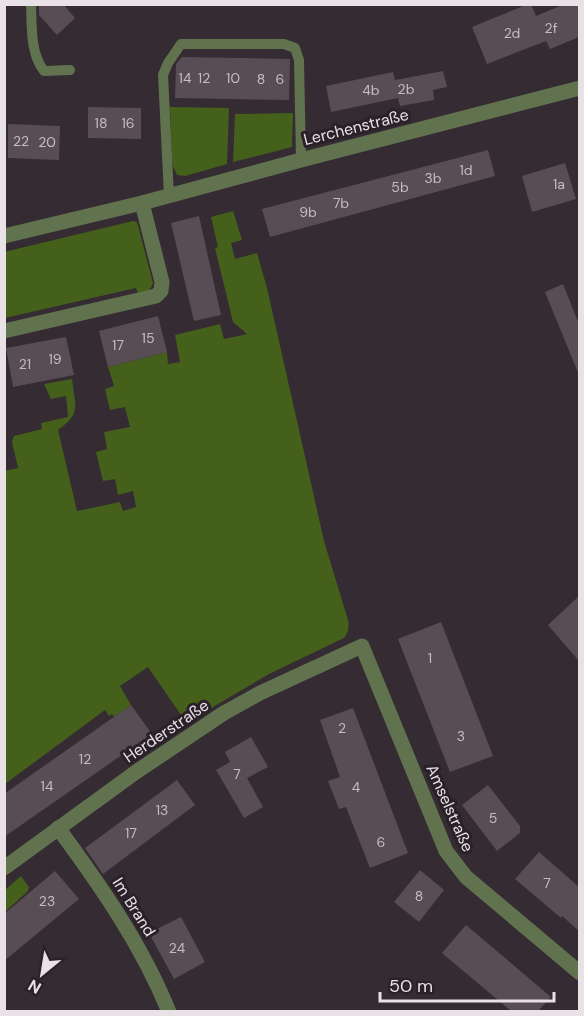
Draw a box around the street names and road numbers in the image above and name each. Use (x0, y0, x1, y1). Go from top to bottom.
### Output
street label: Lerchenstraße (301, 104, 411, 150)
street label: Herderstraße (119, 695, 213, 767)
street label: Amselstraße (421, 761, 479, 855)
street label: Im Brand (108, 874, 160, 940)

